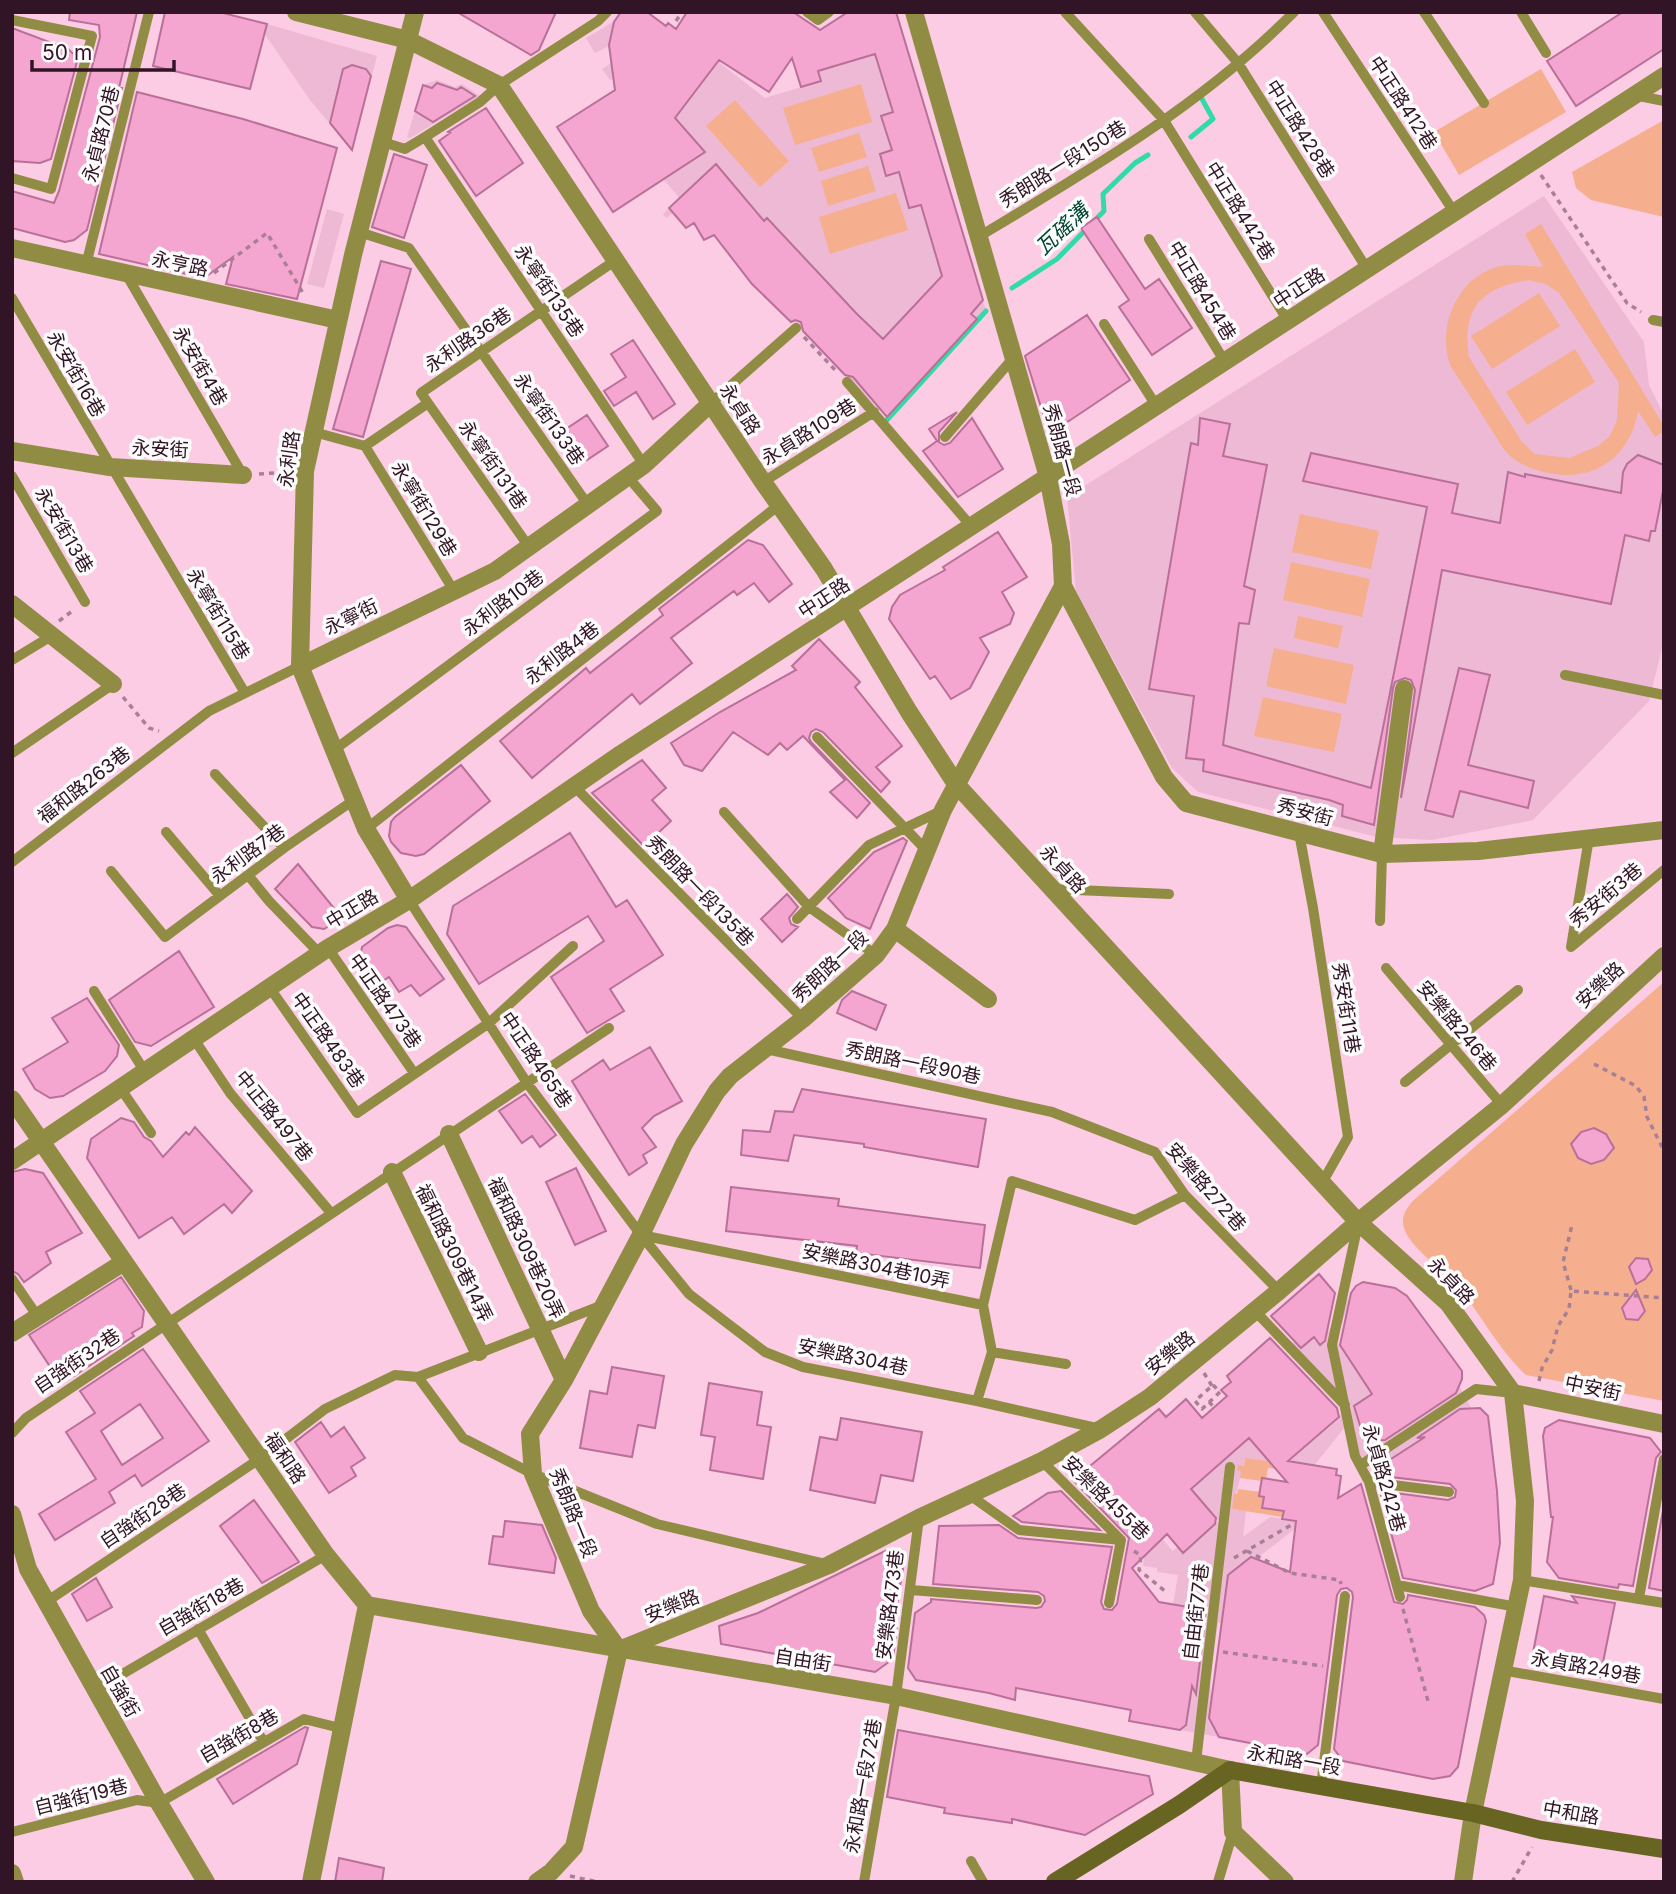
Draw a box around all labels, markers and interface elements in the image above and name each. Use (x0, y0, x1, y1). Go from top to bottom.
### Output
scale bar (32, 28, 173, 72)
text: 50 m (42, 40, 92, 65)
street label: 中正路412巷 (1364, 52, 1442, 154)
street label: 中正路428巷 (1261, 76, 1339, 182)
street label: 永貞路70巷 (78, 83, 124, 185)
street label: 秀朗路一段150巷 (995, 116, 1131, 212)
street label: 中正路442巷 (1201, 157, 1279, 265)
water label: 瓦磘溝 (1030, 196, 1096, 260)
street label: 中正路454巷 (1163, 237, 1241, 345)
street label: 永寧街135巷 (510, 240, 588, 342)
street label: 永亨路 (150, 247, 210, 281)
street label: 中正路 (1269, 263, 1329, 313)
street label: 永利路36巷 (420, 303, 516, 377)
street label: 永安街4巷 (168, 322, 232, 410)
street label: 永安街16巷 (42, 327, 110, 421)
street label: 永寧街133巷 (509, 368, 589, 470)
street label: 永貞路 (715, 379, 765, 439)
street label: 永貞路109巷 (757, 394, 861, 470)
street label: 秀朗路一段 (1039, 401, 1085, 499)
street label: 永寧街131巷 (454, 416, 532, 514)
street label: 永利路 (274, 429, 304, 489)
street label: 永安街 (131, 436, 189, 462)
street label: 永寧街129巷 (387, 457, 461, 561)
street label: 永安街13巷 (30, 483, 98, 577)
street label: 永寧街115巷 (182, 564, 254, 664)
street label: 永利路10巷 (458, 565, 548, 641)
street label: 中正路 (794, 573, 854, 623)
street label: 永寧街 (320, 594, 382, 640)
street label: 永利路4巷 (520, 617, 604, 689)
street label: 福和路263巷 (33, 742, 135, 828)
street label: 秀安街 (1274, 794, 1336, 830)
street label: 永利路7巷 (206, 819, 290, 889)
street label: 秀朗路一段135巷 (641, 831, 759, 951)
street label: 永貞路 (1035, 840, 1091, 898)
street label: 秀安街3巷 (1565, 858, 1647, 932)
street label: 中正路 (322, 884, 382, 934)
street label: 秀朗路一段 (787, 925, 873, 1007)
street label: 中正路473巷 (344, 949, 426, 1053)
street label: 安樂路 (1571, 957, 1629, 1013)
street label: 秀安街11巷 (1327, 961, 1365, 1055)
street label: 安樂路246巷 (1412, 976, 1502, 1076)
street label: 中正路483巷 (287, 988, 369, 1092)
street label: 中正路465巷 (495, 1007, 577, 1113)
street label: 秀朗路一段90巷 (843, 1037, 983, 1089)
street label: 中正路497巷 (230, 1066, 318, 1166)
street label: 安樂路272巷 (1161, 1138, 1251, 1236)
street label: 福和路309巷20弄 (483, 1173, 569, 1323)
street label: 福和路309巷14弄 (411, 1180, 497, 1326)
street label: 安樂路304巷10弄 (800, 1239, 952, 1293)
street label: 永貞路 (1423, 1253, 1479, 1309)
street label: 自強街32巷 (29, 1324, 125, 1398)
street label: 安樂路 (1141, 1326, 1199, 1380)
street label: 安樂路304巷 (796, 1334, 910, 1380)
street label: 中安街 (1563, 1371, 1623, 1405)
street label: 永貞路242巷 (1358, 1421, 1410, 1535)
street label: 福和路 (260, 1428, 310, 1488)
street label: 安樂路455巷 (1058, 1451, 1154, 1545)
street label: 秀朗路一段 (545, 1465, 601, 1561)
street label: 自強街28巷 (95, 1479, 191, 1553)
street label: 安樂路473巷 (872, 1549, 908, 1661)
street label: 自由街77巷 (1179, 1562, 1213, 1662)
street label: 自強街18巷 (154, 1573, 248, 1641)
street label: 安樂路 (641, 1585, 703, 1627)
street label: 自由街 (773, 1644, 833, 1676)
street label: 永貞路249巷 (1529, 1646, 1643, 1688)
street label: 自強街 (96, 1661, 144, 1721)
street label: 自強街8巷 (195, 1704, 283, 1768)
street label: 永和路一段72巷 (840, 1717, 886, 1855)
street label: 永和路一段 (1245, 1740, 1343, 1780)
street label: 自強街19巷 (32, 1774, 130, 1820)
street label: 中和路 (1541, 1797, 1601, 1829)

